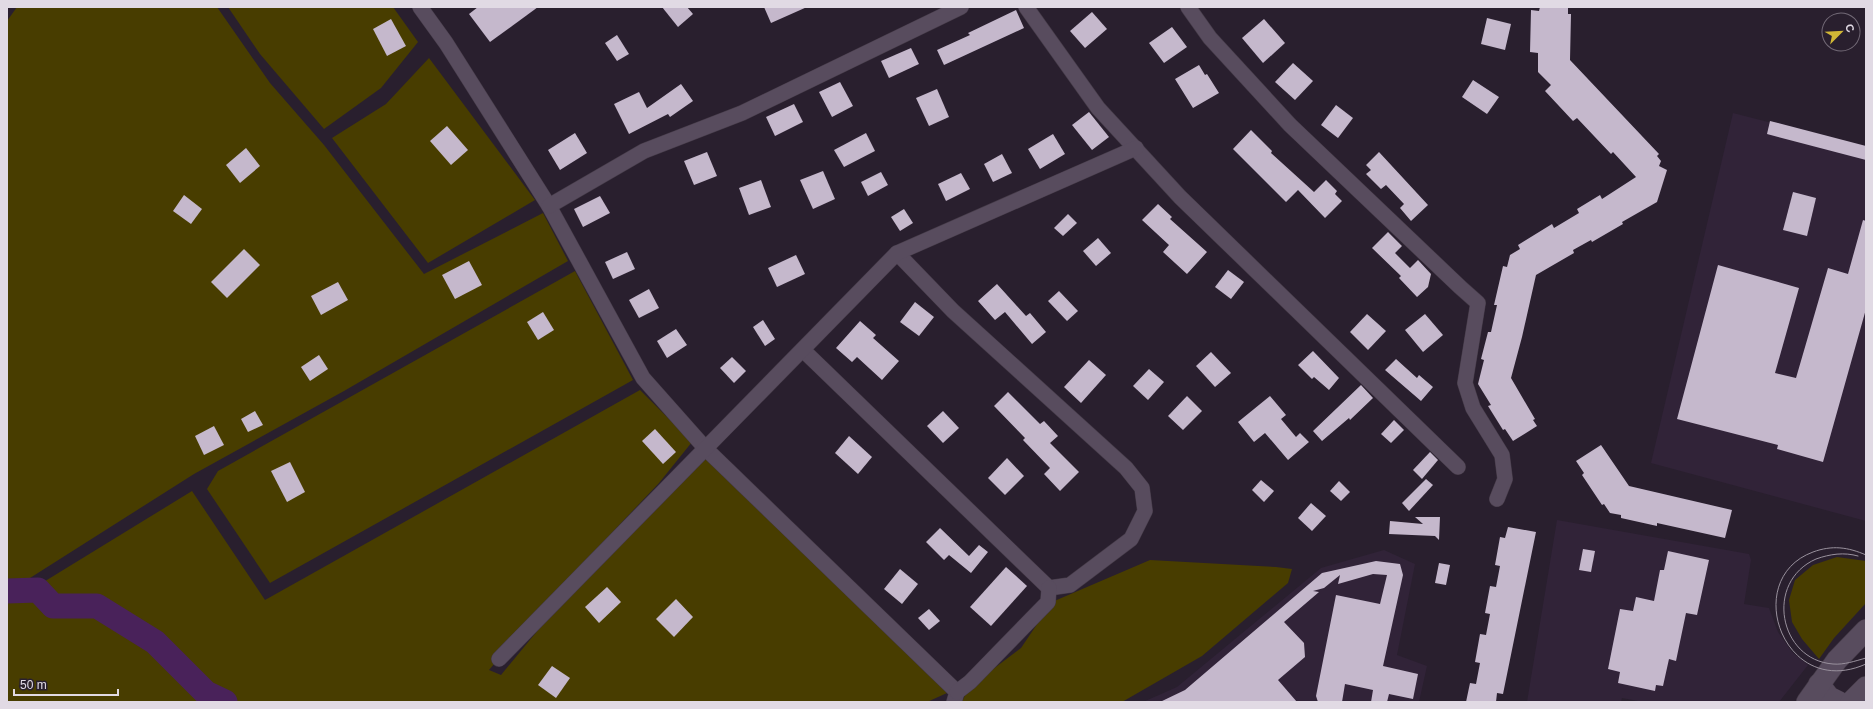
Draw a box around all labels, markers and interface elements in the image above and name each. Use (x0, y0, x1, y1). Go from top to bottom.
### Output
north arrow (1821, 12, 1861, 52)
text: С (1843, 22, 1857, 34)
scale bar (14, 671, 118, 697)
text: 50 m (20, 678, 47, 692)

